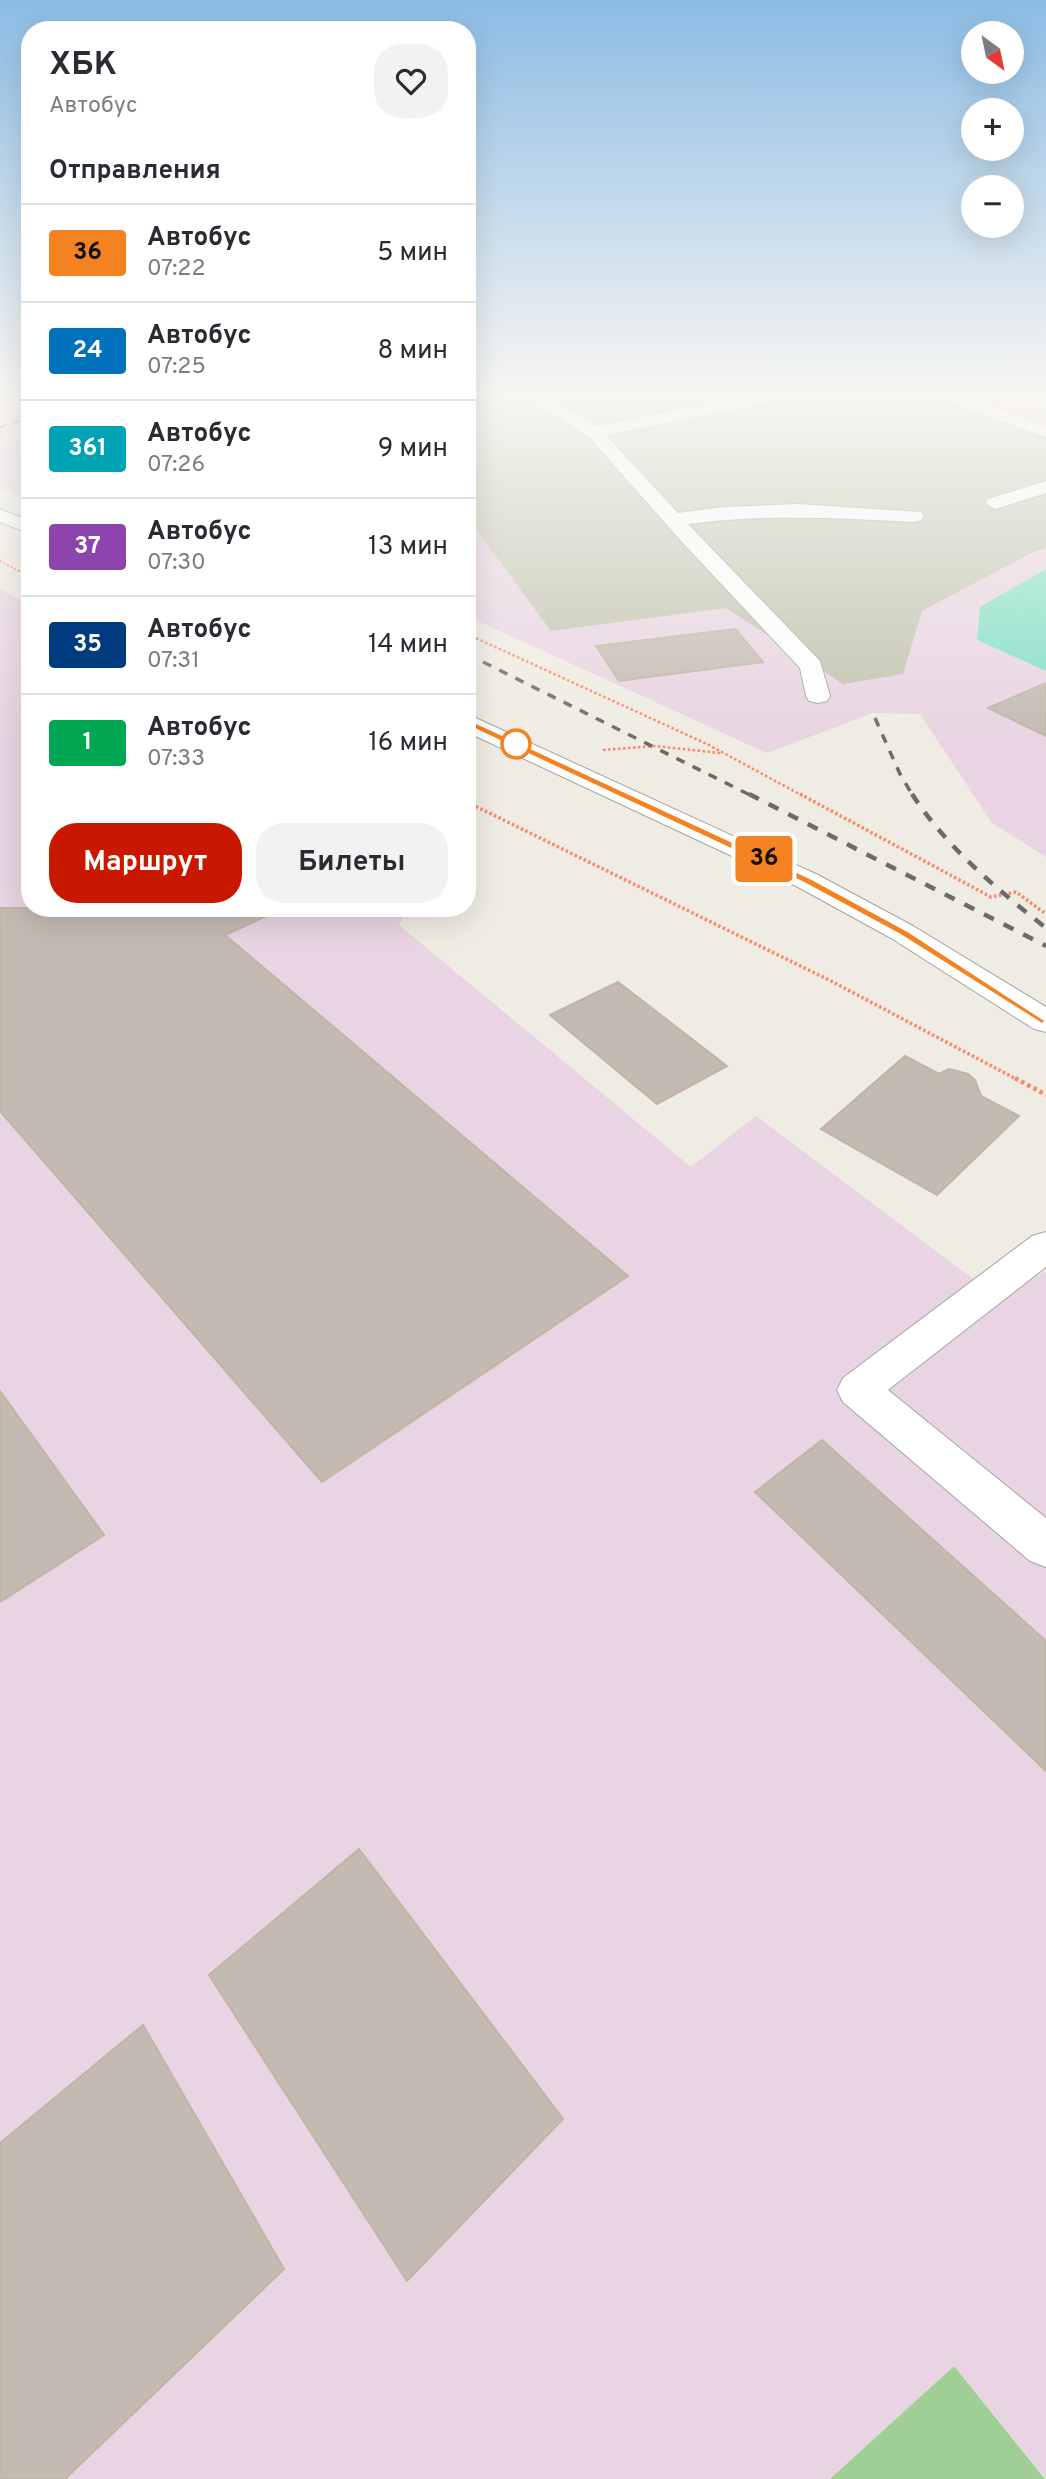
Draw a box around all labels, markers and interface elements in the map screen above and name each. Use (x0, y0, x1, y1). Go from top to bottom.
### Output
north arrow (961, 21, 1024, 84)
map controls (961, 21, 1024, 238)
button: heart (374, 44, 448, 118)
text: ХБК (49, 45, 117, 87)
text: Автобус (49, 92, 137, 121)
button: + (961, 98, 1024, 161)
text: Отправления (49, 155, 221, 188)
button: − (961, 175, 1024, 238)
text: Автобус (147, 222, 252, 255)
text: 5 мин (377, 237, 448, 270)
text: 36 (73, 238, 102, 268)
text: 07:22 (147, 255, 206, 284)
text: Автобус (147, 320, 252, 353)
text: 8 мин (377, 335, 448, 368)
text: 24 (72, 336, 103, 366)
text: 07:25 (147, 353, 206, 382)
text: Автобус (147, 418, 252, 451)
text: 9 мин (378, 433, 448, 466)
text: 361 (68, 434, 107, 464)
text: 07:26 (147, 451, 205, 480)
text: Автобус (147, 516, 252, 549)
text: 13 мин (368, 531, 448, 564)
text: 37 (74, 532, 101, 562)
text: 07:30 (147, 549, 206, 578)
text: Автобус (147, 614, 252, 647)
text: 14 мин (368, 629, 448, 662)
text: 35 (73, 630, 102, 660)
text: 07:31 (147, 647, 200, 676)
text: Автобус (147, 712, 252, 745)
text: 16 мин (368, 727, 448, 760)
text: 1 (83, 728, 92, 758)
unlabelled marker (501, 729, 531, 759)
text: 07:33 (147, 745, 205, 774)
button: Маршрут (49, 823, 242, 903)
button: Билеты (256, 823, 448, 903)
line badge: 36 (732, 836, 796, 882)
text: 36 (749, 844, 779, 874)

